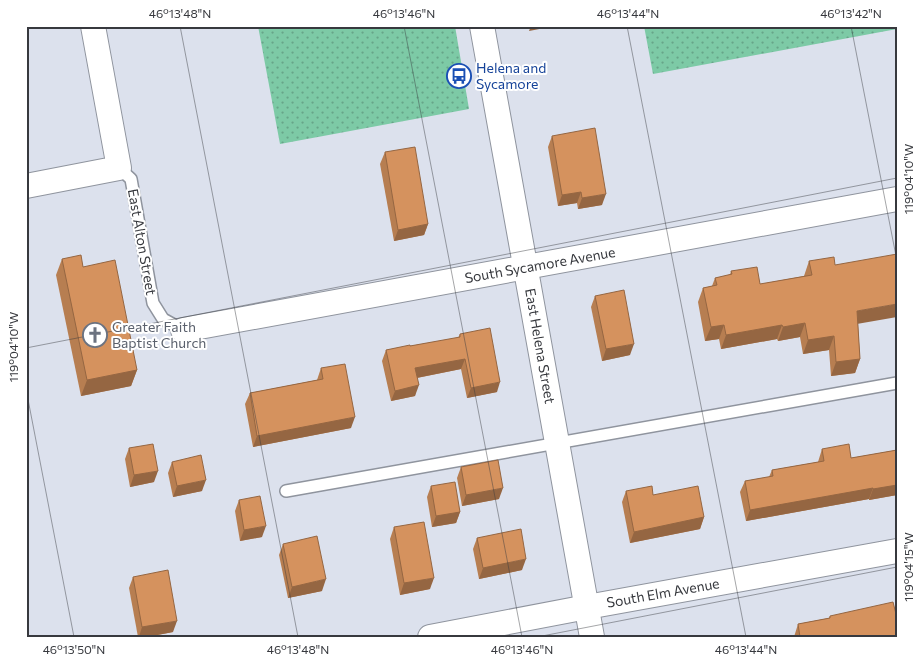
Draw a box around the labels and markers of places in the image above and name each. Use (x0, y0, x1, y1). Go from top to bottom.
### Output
place label: Helena and Sycamore (476, 59, 546, 92)
bus stop icon: Helena and Sycamore (446, 63, 472, 89)
place label: Greater Faith Baptist Church (112, 318, 206, 351)
church icon: Greater Faith Baptist Church (82, 322, 108, 348)

